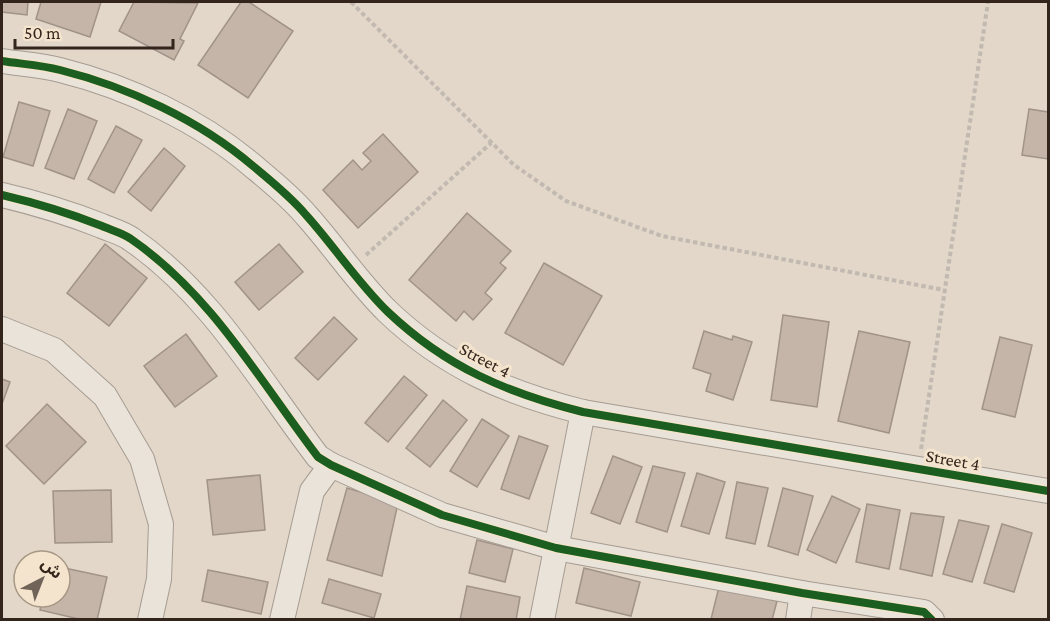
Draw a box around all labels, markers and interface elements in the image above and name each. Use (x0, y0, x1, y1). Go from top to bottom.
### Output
scale bar (15, 12, 172, 50)
text: 50 m (24, 23, 61, 43)
street label: Street 4 (456, 338, 514, 382)
street label: Street 4 (924, 445, 982, 475)
north arrow (12, 549, 72, 609)
text: ش (37, 555, 66, 583)

